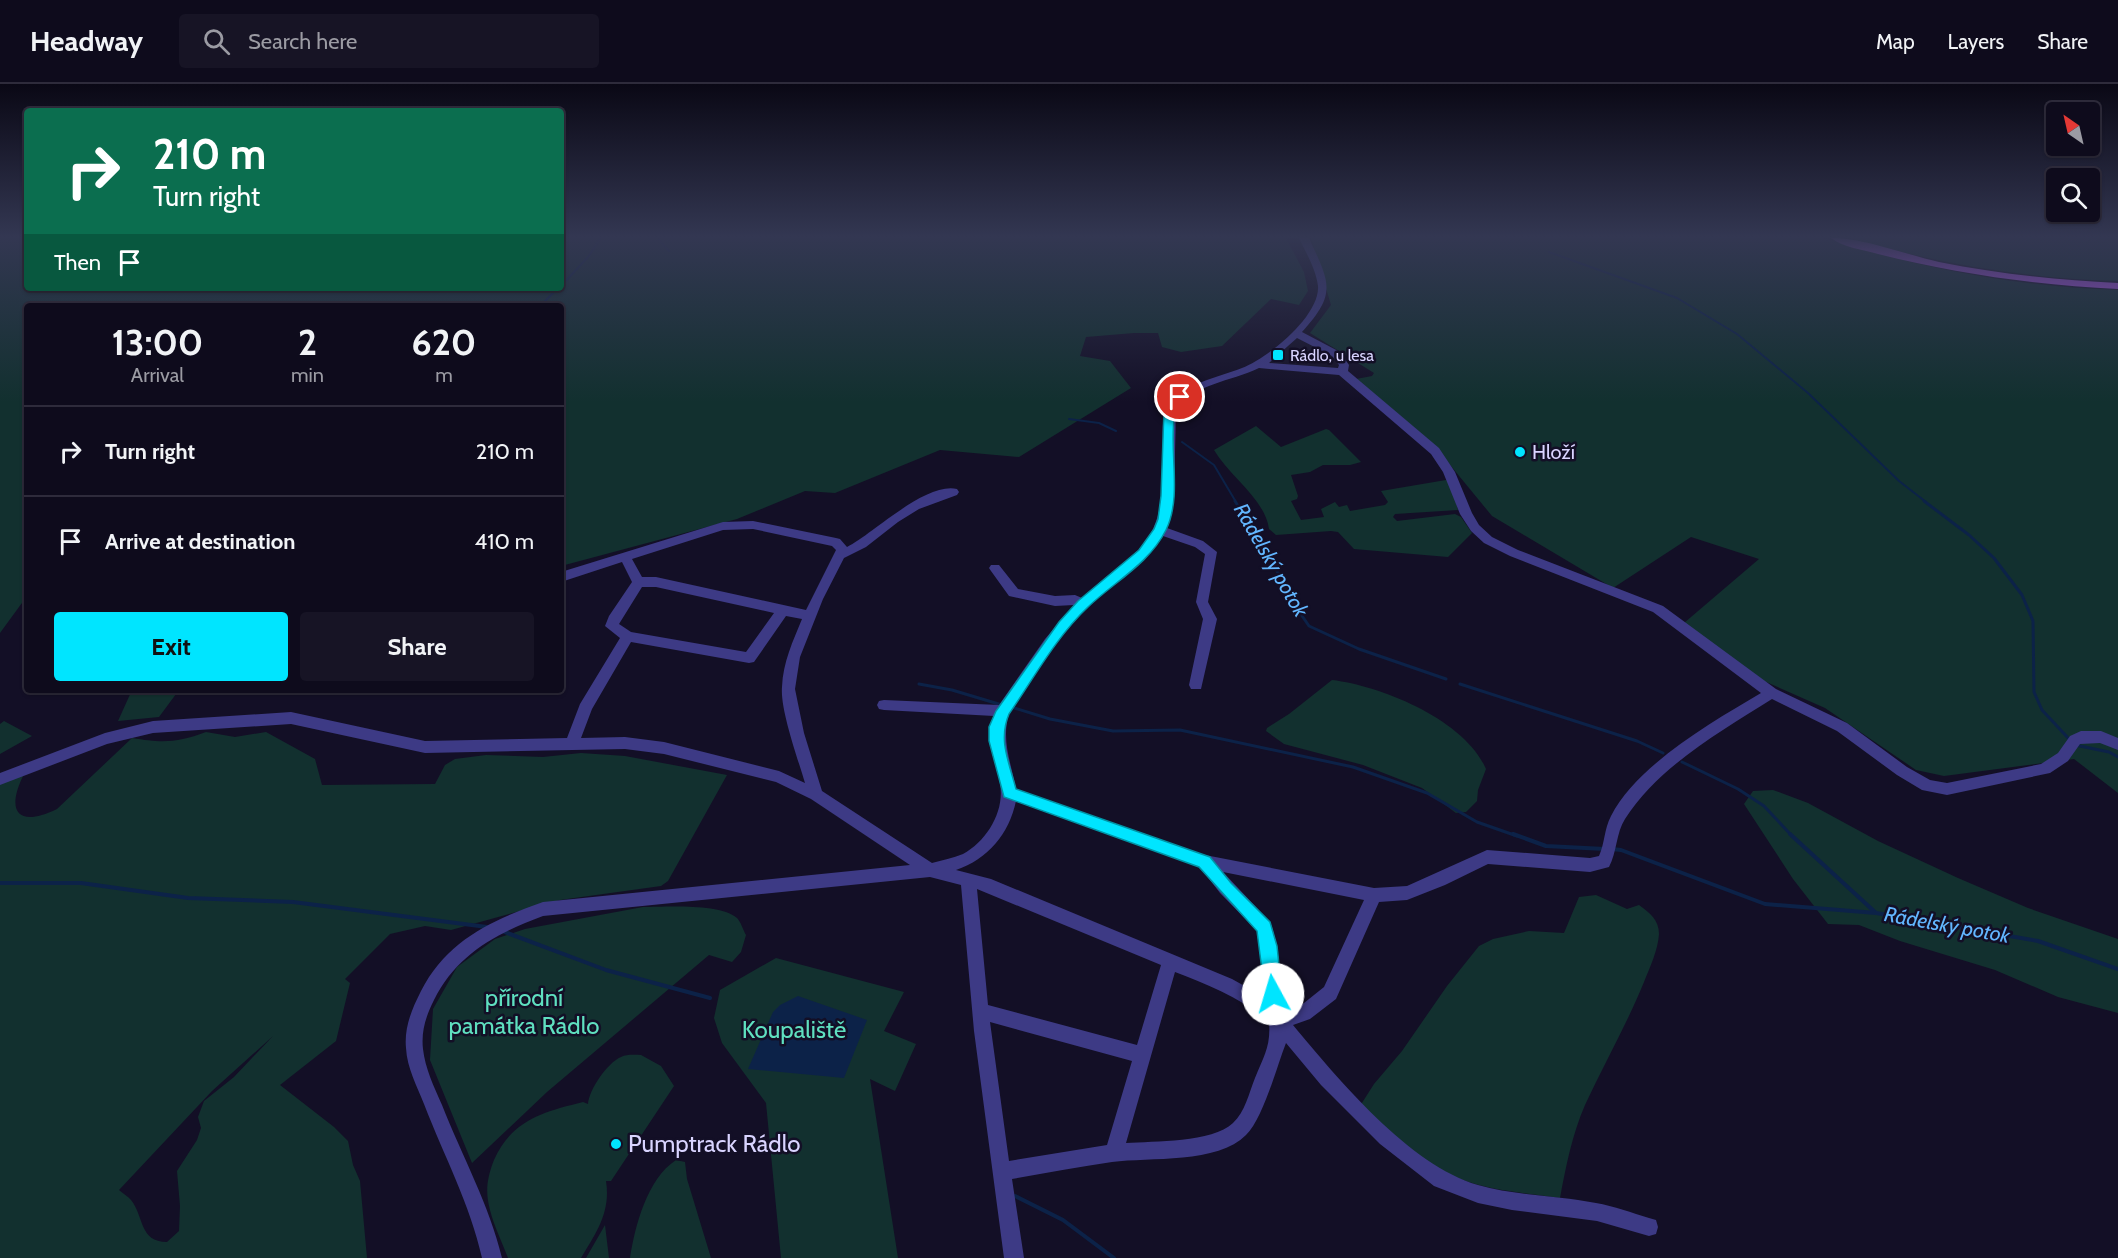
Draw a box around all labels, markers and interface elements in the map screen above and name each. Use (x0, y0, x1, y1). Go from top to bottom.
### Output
search box (179, 14, 599, 68)
text: Headway (30, 24, 143, 58)
icon: search (200, 25, 233, 58)
text: Search here (248, 28, 357, 55)
text: Map (1876, 29, 1915, 54)
text: Layers (1948, 29, 2004, 54)
text: Share (2037, 29, 2088, 54)
north arrow (2046, 102, 2100, 156)
map controls (2046, 102, 2100, 222)
text: 210 m (153, 128, 266, 180)
icon: right (54, 132, 132, 210)
button: search (2046, 168, 2100, 222)
text: Turn right (153, 180, 260, 213)
icon: arrive (113, 246, 146, 279)
text: Then (54, 249, 101, 276)
text: 13:00 (112, 320, 203, 364)
text: 2 (298, 320, 317, 364)
text: 620 (412, 320, 476, 364)
place label: Rádlo, u lesa (1290, 346, 1374, 365)
marker: Rádlo, u lesa (1271, 348, 1285, 362)
text: Arrival (131, 363, 184, 387)
text: min (291, 363, 324, 387)
text: m (435, 363, 453, 387)
pin (1154, 371, 1205, 422)
icon: arrive (1163, 380, 1196, 413)
icon: right (54, 435, 87, 468)
text: Turn right (105, 438, 195, 465)
text: 210 m (476, 438, 534, 465)
place label: Hloží (1532, 440, 1575, 464)
marker: Hloží (1513, 445, 1527, 459)
water label: Rádelský potok (1229, 498, 1315, 622)
icon: arrive (54, 525, 87, 558)
text: Arrive at destination (105, 528, 295, 555)
text: 410 m (475, 528, 534, 555)
button: Exit (54, 612, 288, 681)
button: Share (300, 612, 534, 681)
water label: Rádelský potok (1882, 901, 2013, 948)
position arrow (1241, 962, 1305, 1026)
park label: přírodní památka Rádlo (449, 983, 599, 1040)
park label: Koupaliště (742, 1015, 846, 1044)
place label: Pumptrack Rádlo (628, 1129, 800, 1158)
marker: Pumptrack Rádlo (609, 1137, 623, 1151)

